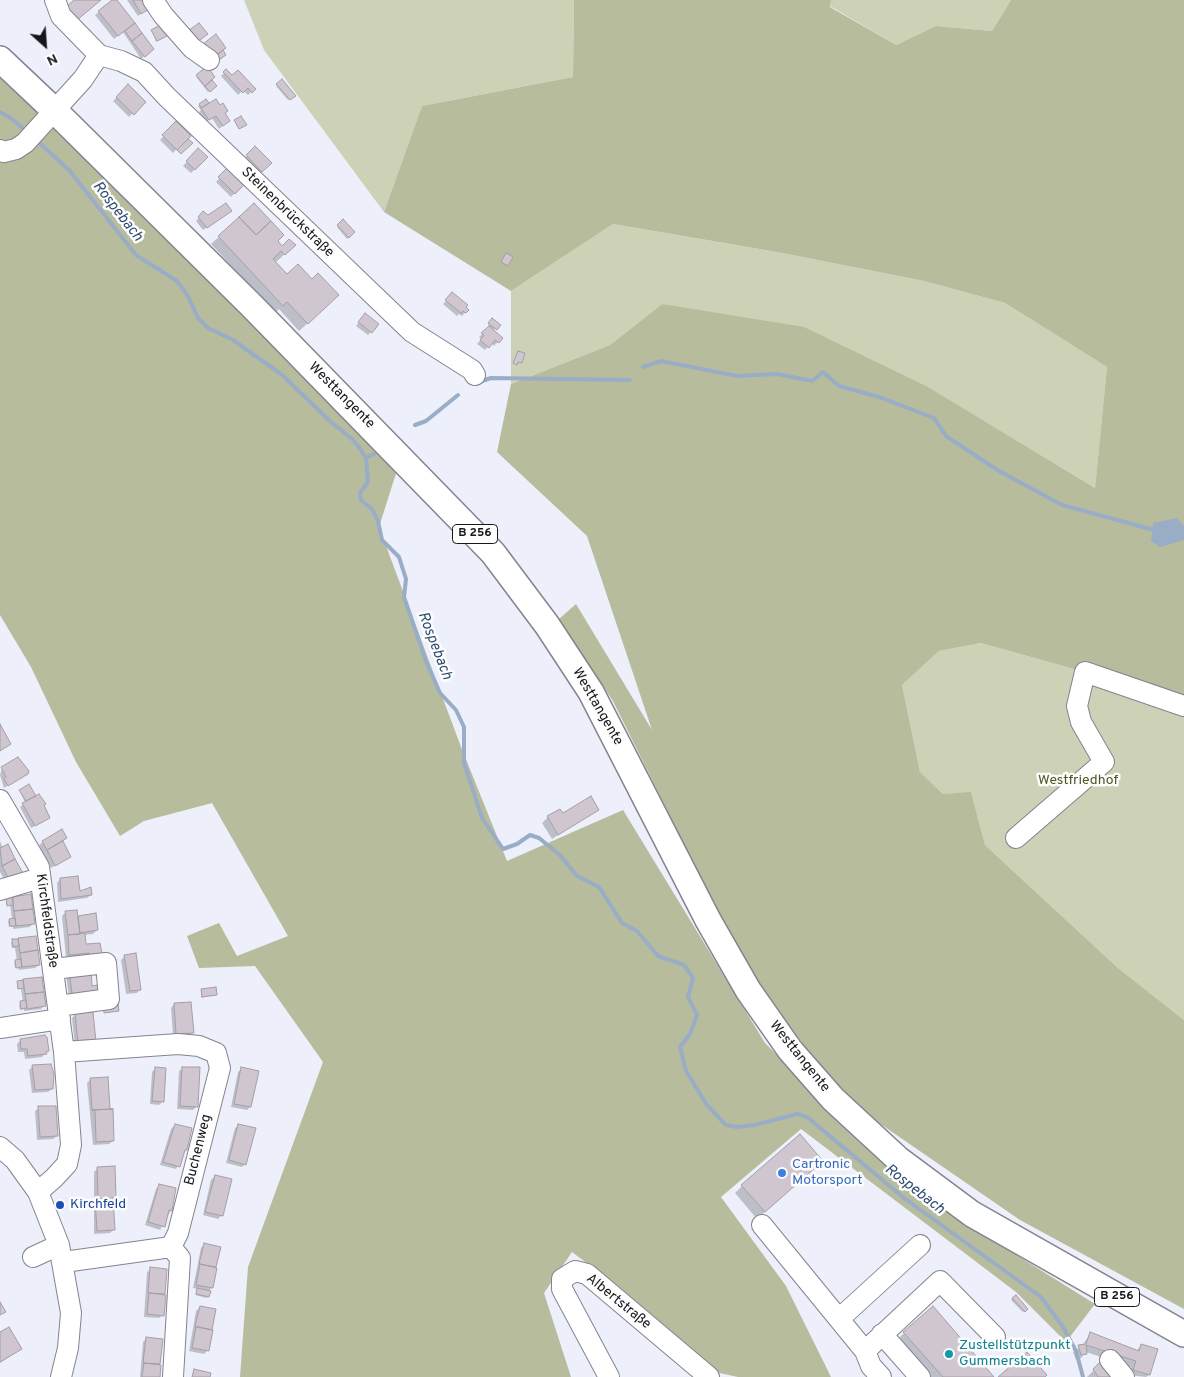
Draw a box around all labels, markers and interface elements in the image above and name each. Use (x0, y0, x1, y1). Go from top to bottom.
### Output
north arrow (20, 20, 70, 70)
text: N (44, 49, 60, 69)
street label: Steinenbrückstraße (237, 164, 337, 262)
water label: Rospebach (88, 178, 146, 246)
street label: Westtangente (304, 359, 378, 433)
road number: B 256 (452, 524, 498, 544)
water label: Rospebach (413, 610, 455, 682)
street label: Westtangente (568, 665, 626, 749)
park label: Westfriedhof (1038, 773, 1118, 789)
street label: Kirchfeldstraße (31, 873, 61, 969)
street label: Westtangente (765, 1018, 833, 1096)
street label: Buchenweg (182, 1113, 216, 1187)
place label: Cartronic Motorsport (792, 1157, 863, 1190)
water label: Rospebach (880, 1161, 948, 1219)
marker: Cartronic Motorsport (776, 1167, 788, 1179)
place label: Kirchfeld (70, 1197, 126, 1213)
marker: Kirchfeld (54, 1199, 66, 1211)
street label: Albertstraße (582, 1271, 654, 1333)
road number: B 256 (1094, 1288, 1140, 1306)
place label: Zustellstützpunkt Gummersbach (959, 1338, 1071, 1370)
marker: Zustellstützpunkt Gummersbach (943, 1348, 955, 1360)

